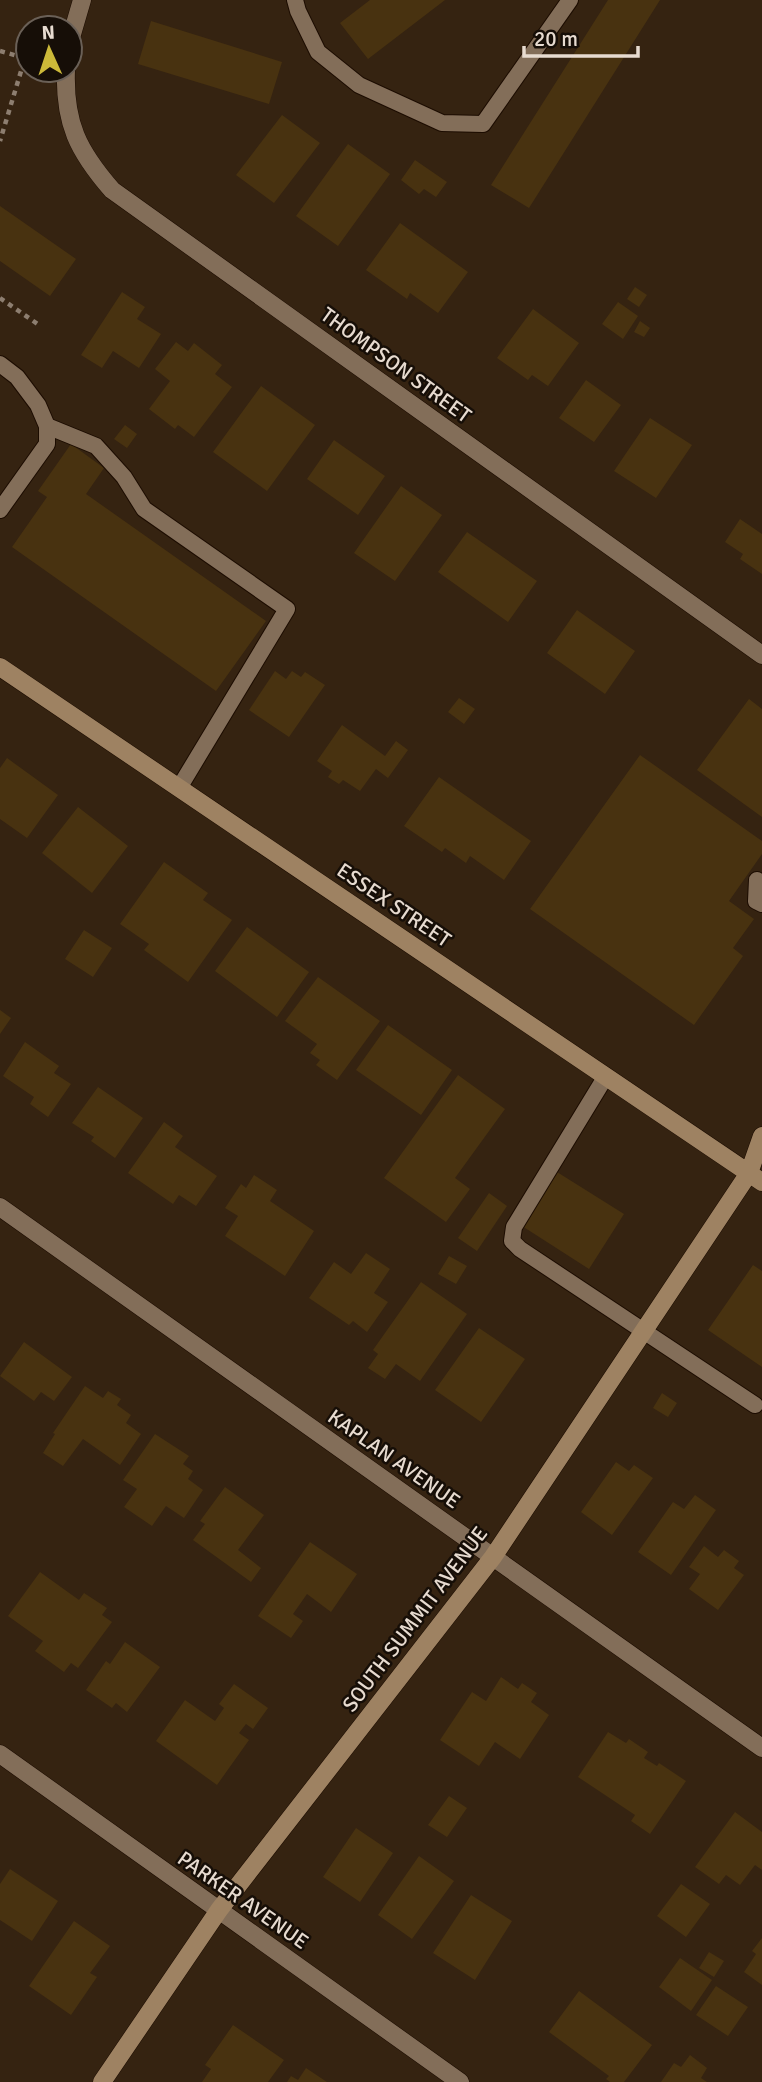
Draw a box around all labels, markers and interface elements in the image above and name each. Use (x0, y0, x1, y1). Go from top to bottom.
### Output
north arrow (14, 14, 84, 84)
scale bar (524, 14, 638, 58)
text: N (41, 21, 55, 45)
text: 20 m (534, 26, 578, 52)
street label: THOMPSON STREET (316, 302, 477, 429)
street label: ESSEX STREET (332, 857, 457, 953)
street label: KAPLAN AVENUE (323, 1404, 465, 1514)
street label: SOUTH SUMMIT AVENUE (337, 1521, 493, 1717)
street label: PARKER AVENUE (173, 1845, 313, 1955)

